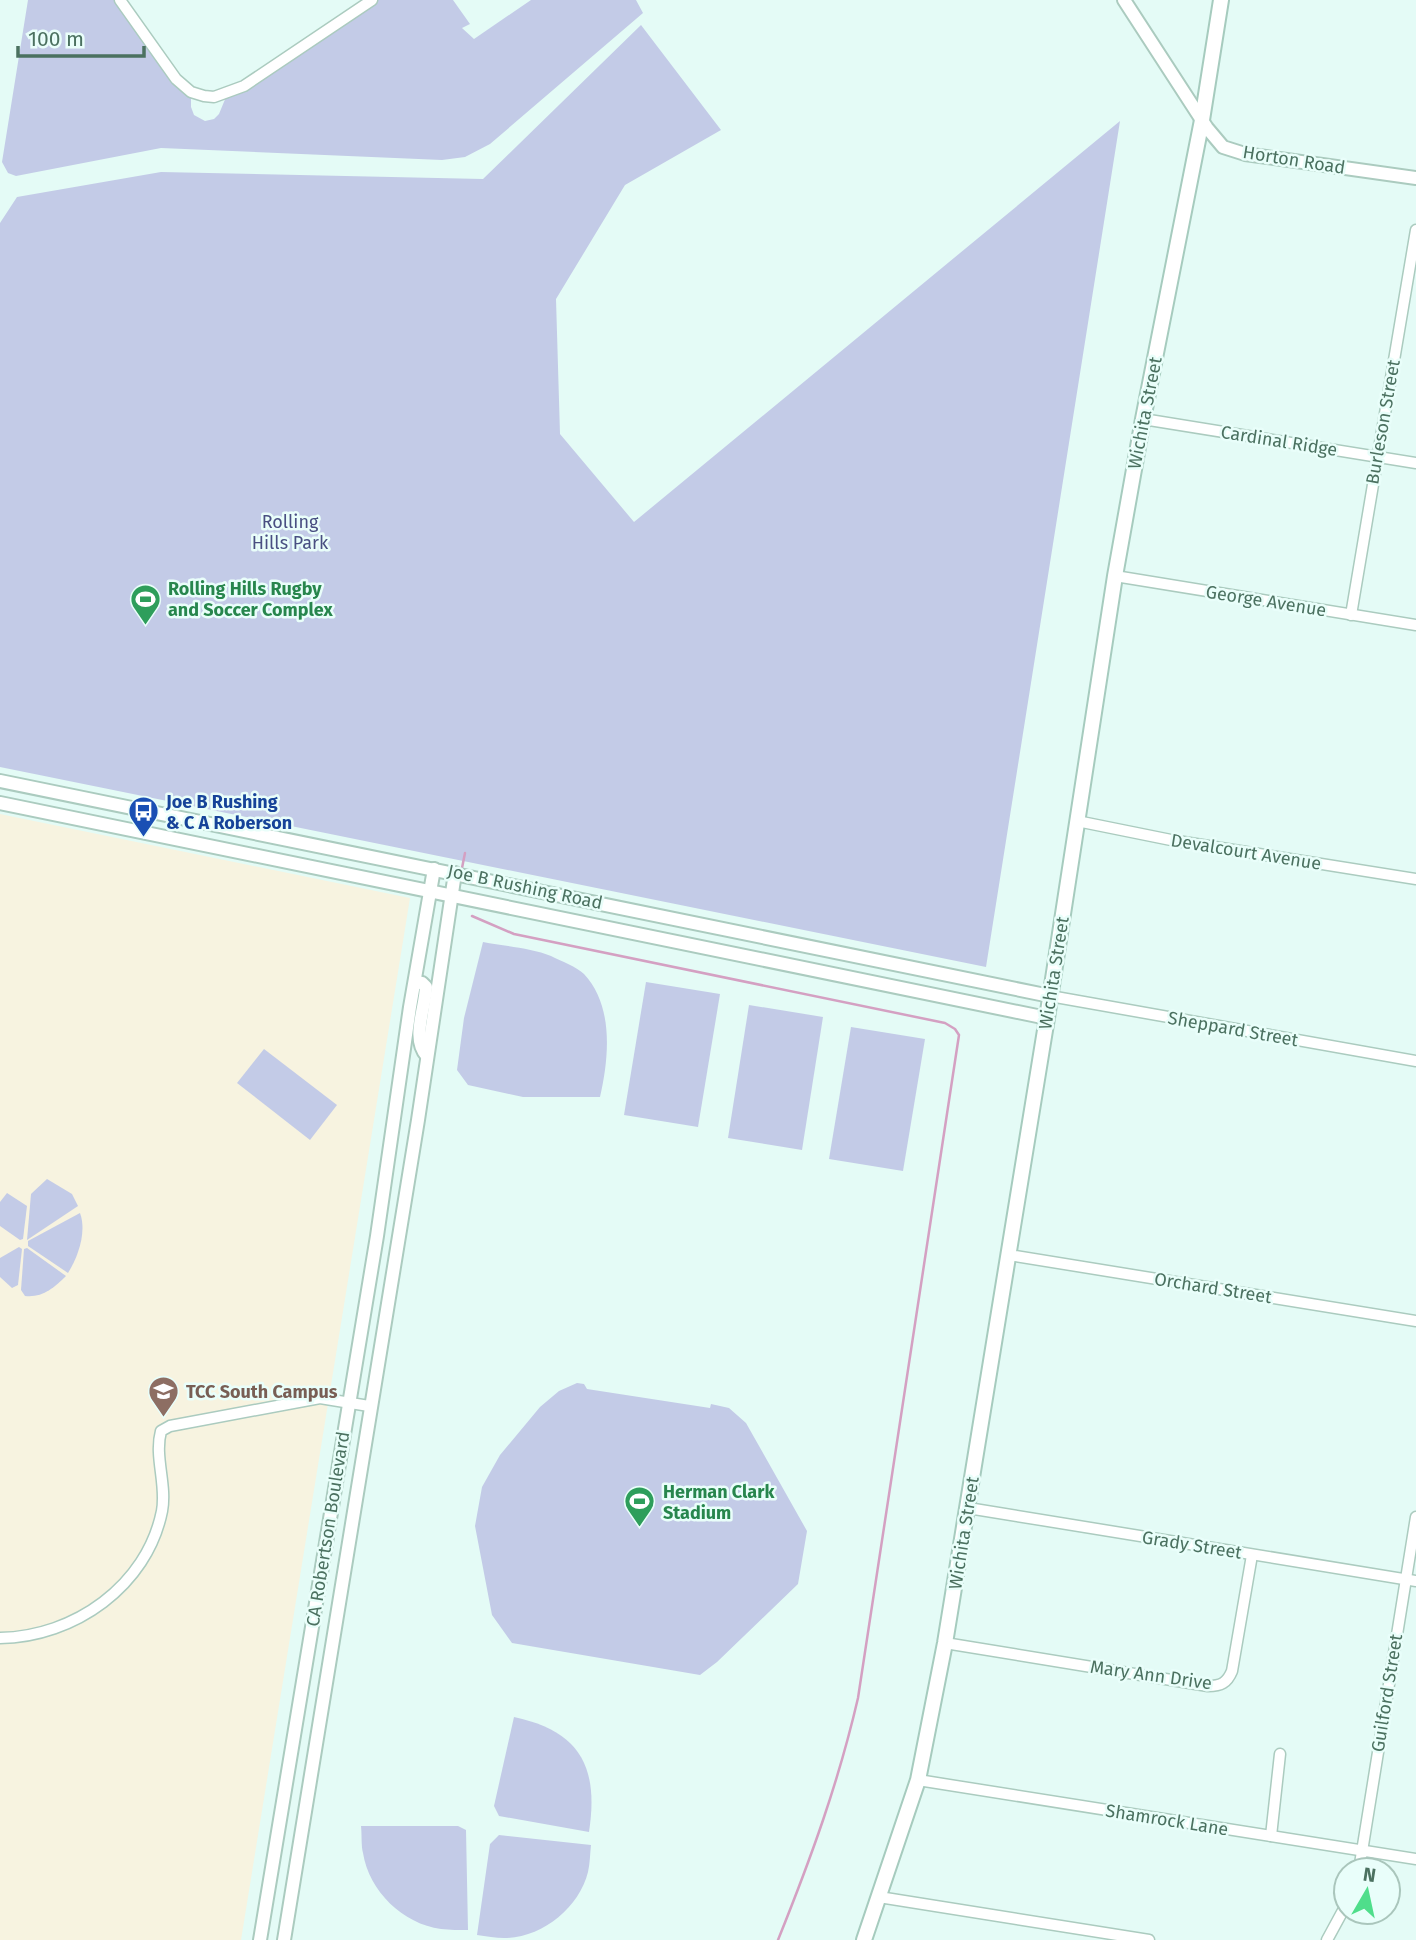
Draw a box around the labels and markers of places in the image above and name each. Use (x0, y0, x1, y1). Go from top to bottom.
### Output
place label: Rolling Hills Rugby and Soccer Complex (168, 578, 333, 621)
sports icon: Rolling Hills Rugby and Soccer Complex (128, 582, 162, 626)
place label: Joe B Rushing & C A Roberson (165, 791, 292, 834)
bus stop icon: Joe B Rushing & C A Roberson (126, 795, 160, 839)
school or university icon: TCC South Campus (146, 1375, 180, 1419)
place label: TCC South Campus (186, 1381, 338, 1403)
place label: Herman Clark Stadium (663, 1481, 775, 1524)
sports icon: Herman Clark Stadium (623, 1485, 657, 1529)

